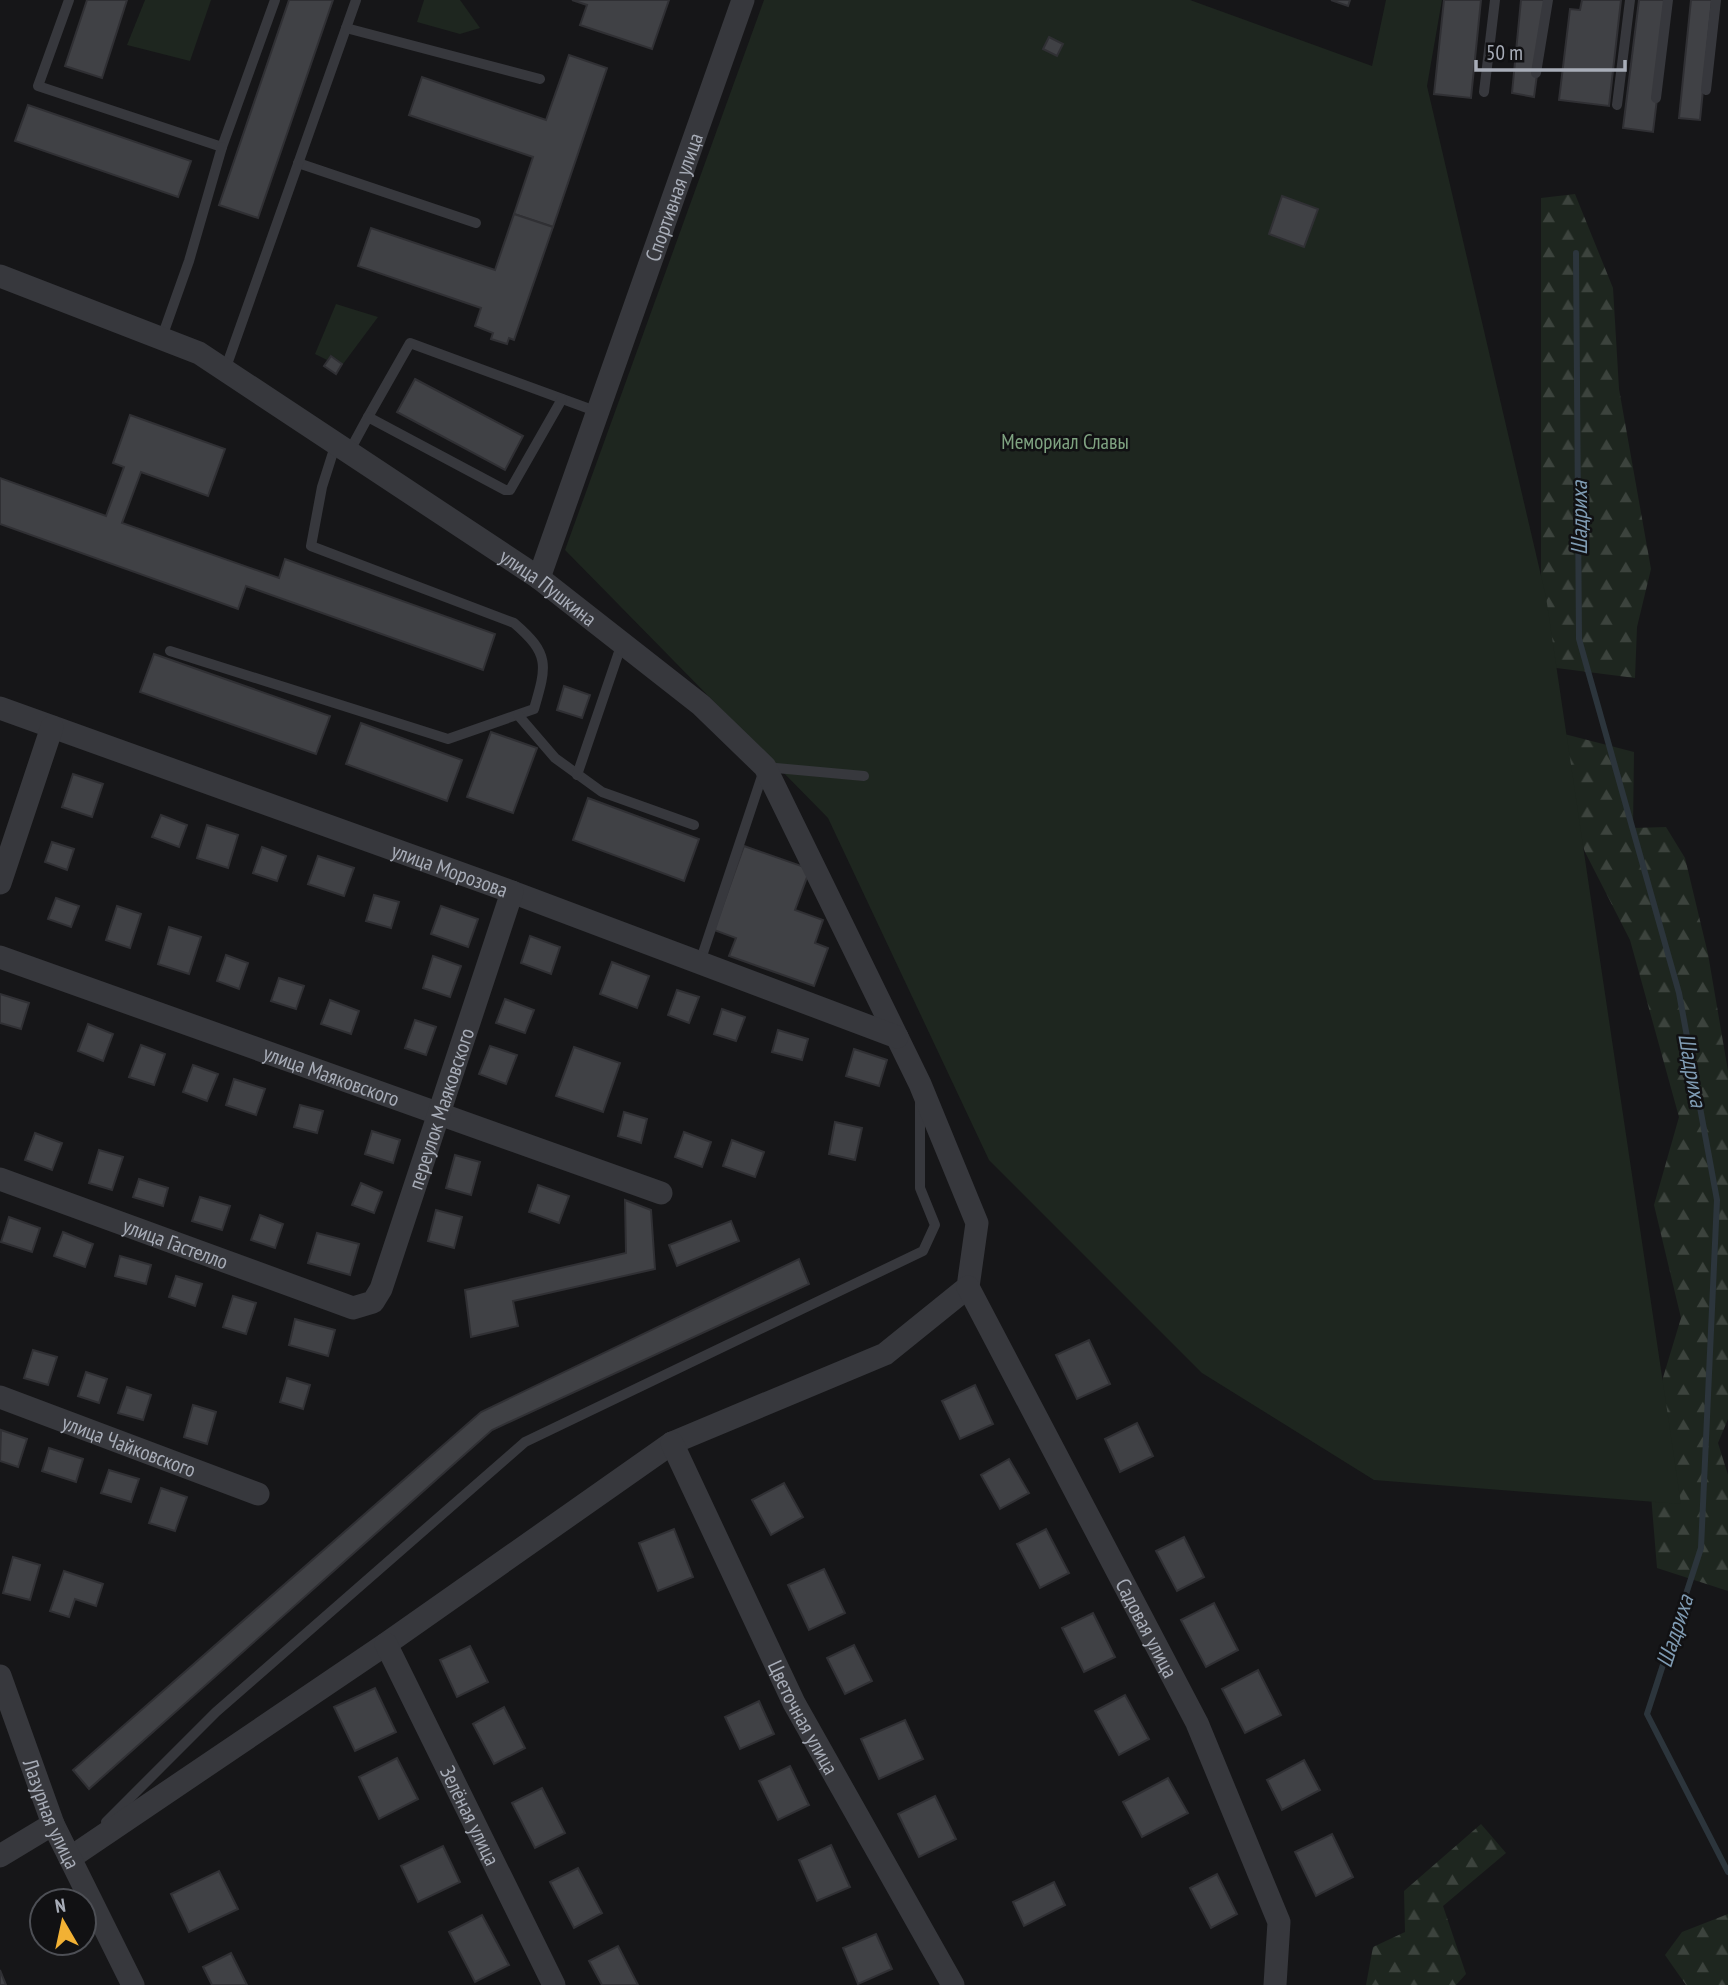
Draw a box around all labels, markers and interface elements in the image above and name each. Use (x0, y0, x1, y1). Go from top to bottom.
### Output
scale bar (1476, 28, 1625, 72)
text: 50 m (1486, 39, 1523, 66)
street label: Спортивная улица (638, 129, 709, 265)
park label: Мемориал Славы (1001, 428, 1129, 455)
water label: Шадриха (1564, 479, 1593, 555)
street label: улица Пушкина (495, 542, 602, 632)
street label: улица Морозова (388, 836, 512, 903)
street label: переулок Маяковского (401, 1024, 480, 1193)
water label: Шадриха (1672, 1031, 1714, 1111)
street label: улица Маяковского (260, 1039, 403, 1112)
street label: улица Гастелло (119, 1212, 232, 1275)
street label: улица Чайковского (59, 1408, 200, 1483)
street label: Садовая улица (1110, 1573, 1184, 1682)
water label: Шадриха (1649, 1590, 1700, 1671)
street label: Цветочная улица (762, 1656, 845, 1779)
street label: Лазурная улица (17, 1754, 86, 1873)
street label: Зелёная улица (434, 1761, 506, 1870)
north arrow (28, 1887, 98, 1957)
text: N (53, 1893, 67, 1918)

